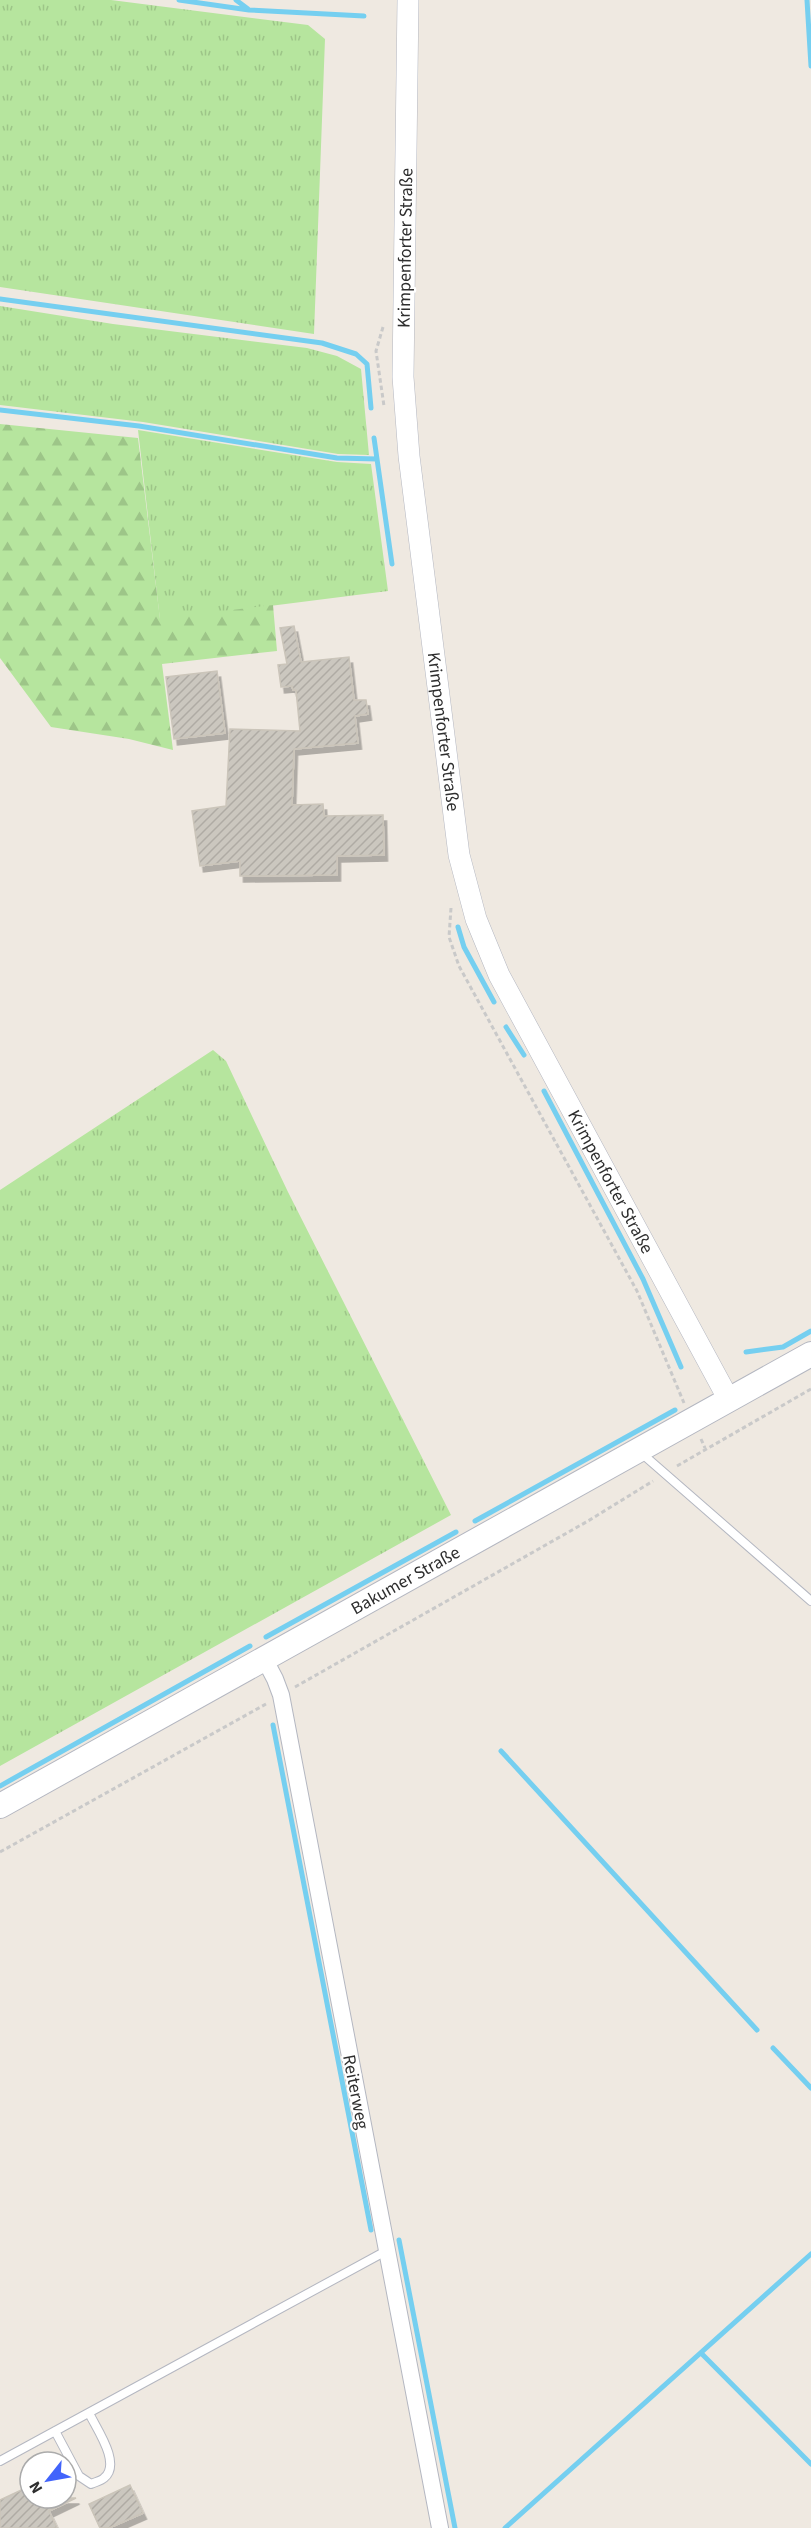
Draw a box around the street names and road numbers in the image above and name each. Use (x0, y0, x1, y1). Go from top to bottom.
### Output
street label: Krimpenforter Straße (392, 168, 419, 328)
street label: Krimpenforter Straße (421, 651, 465, 813)
street label: Krimpenforter Straße (561, 1105, 659, 1258)
street label: Bakumer Straße (346, 1540, 465, 1621)
street label: Reiterweg (336, 2053, 375, 2132)

